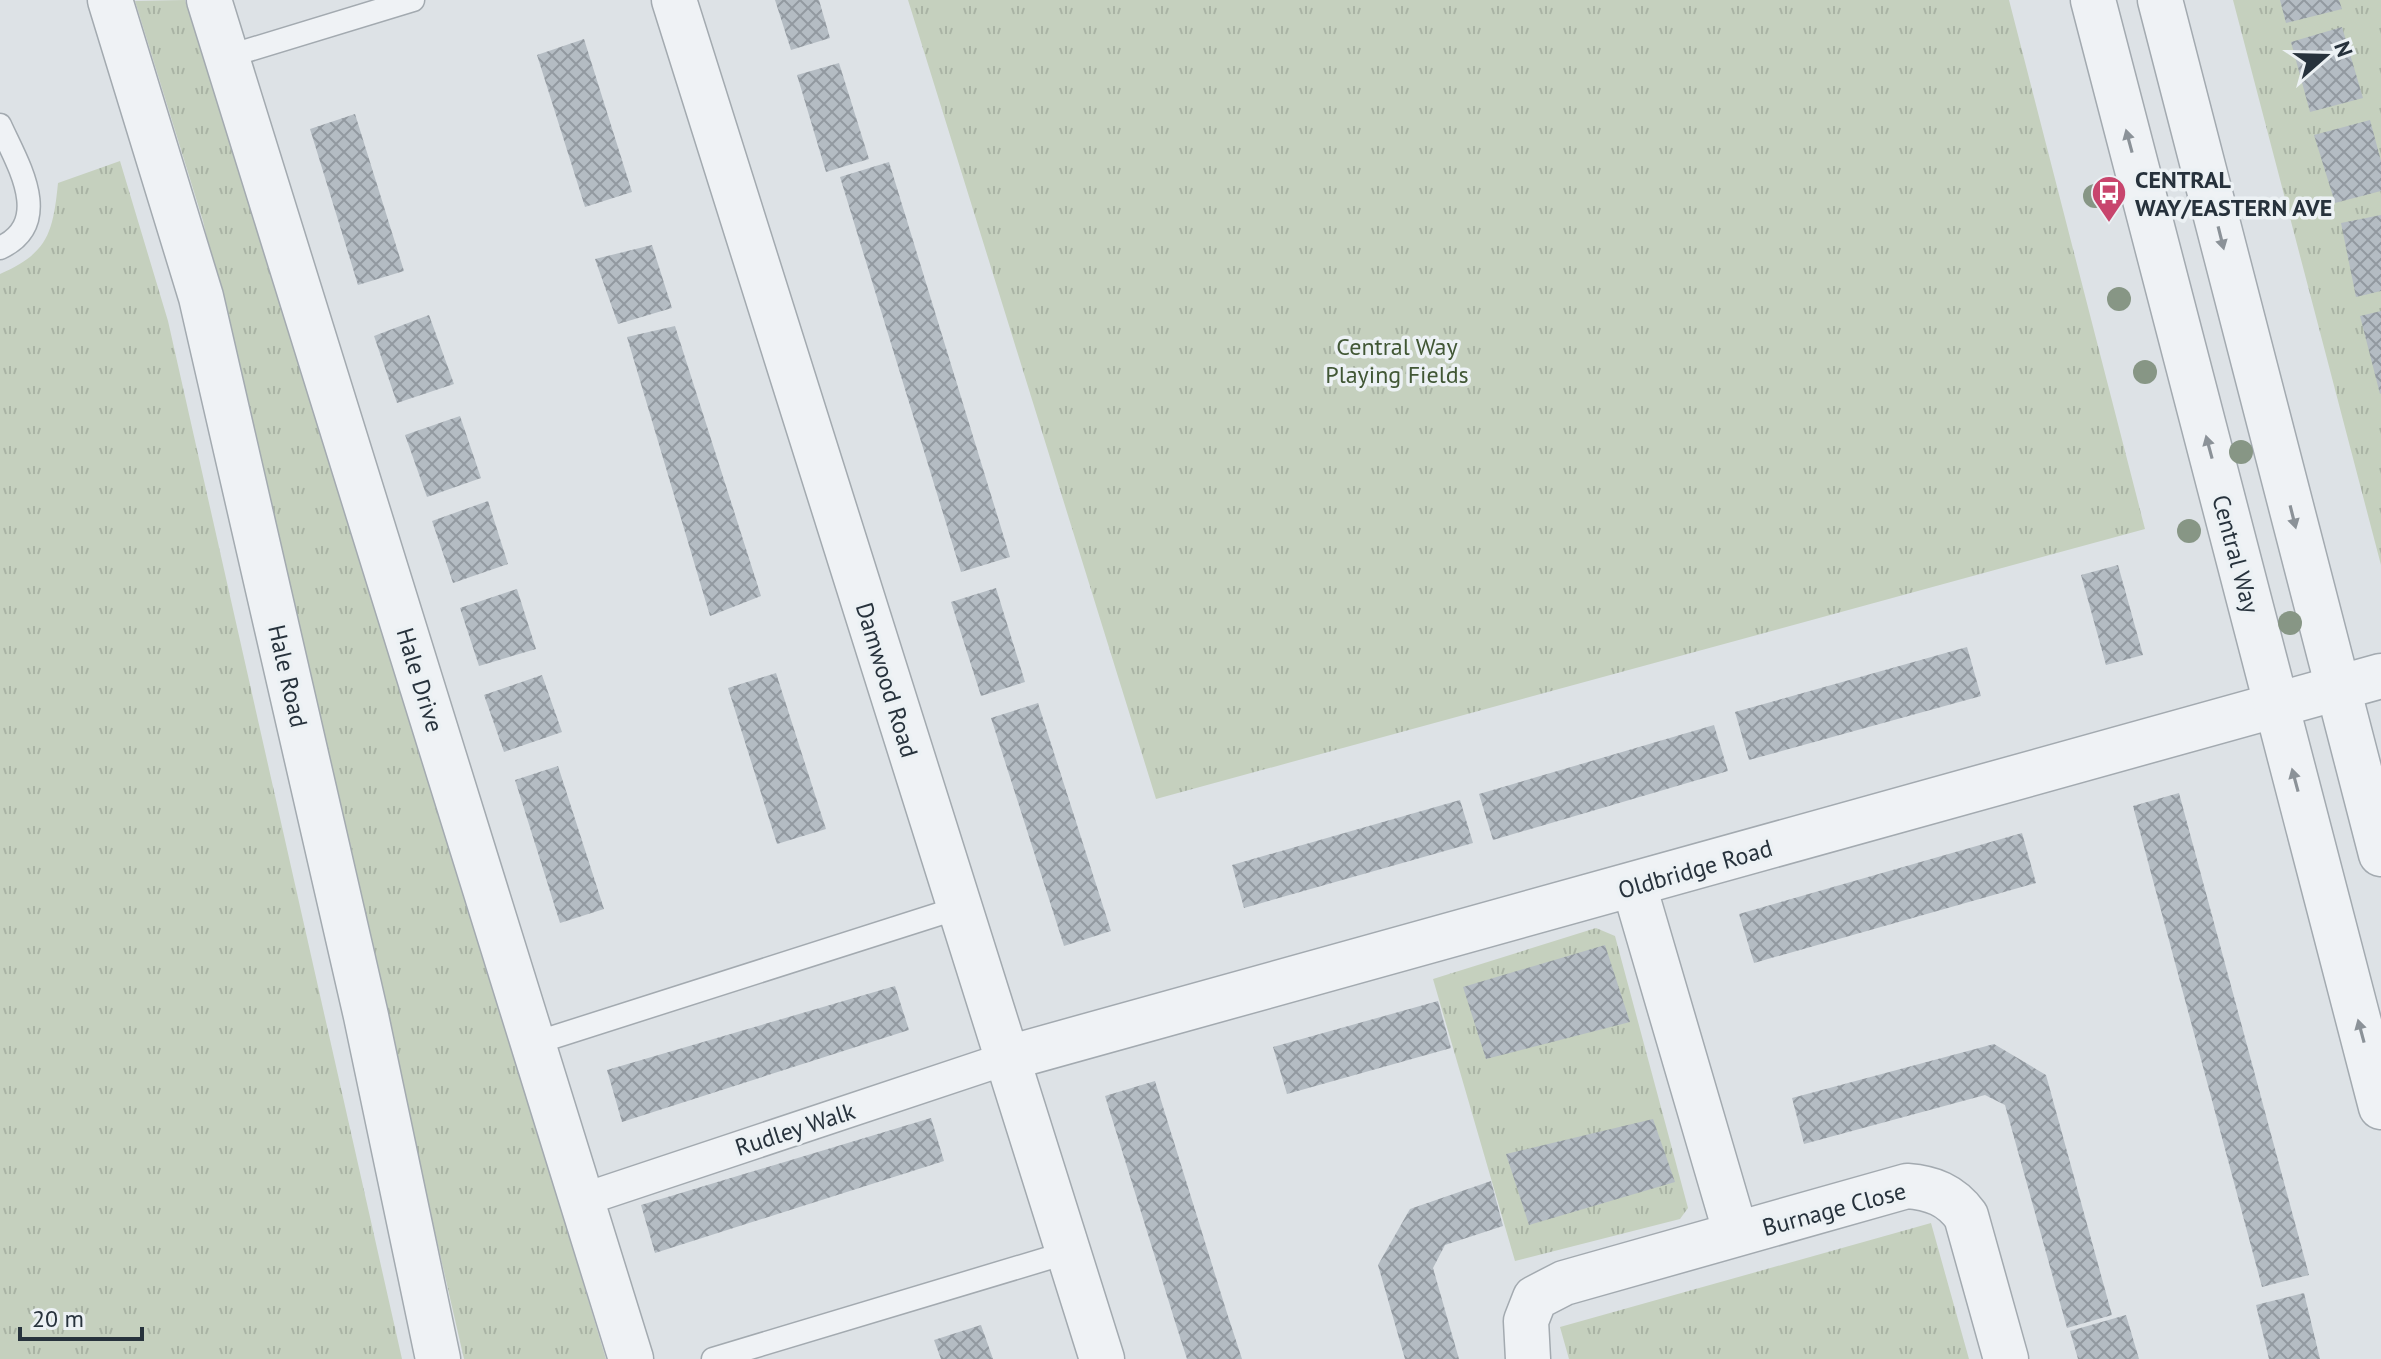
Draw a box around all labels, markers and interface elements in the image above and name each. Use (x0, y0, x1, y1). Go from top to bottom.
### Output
north arrow (2285, 16, 2365, 96)
text: N (2328, 38, 2359, 61)
one-way arrow (2123, 129, 2135, 154)
place label: CENTRAL WAY/EASTERN AVE (2135, 164, 2332, 223)
bus stop icon: CENTRAL WAY/EASTERN AVE (2090, 174, 2128, 224)
one-way arrow (2216, 226, 2228, 251)
park label: Central Way Playing Fields (1325, 331, 1469, 390)
one-way arrow (2202, 434, 2214, 459)
street label: Central Way (2205, 491, 2267, 617)
one-way arrow (2287, 505, 2299, 530)
street label: Damwood Road (849, 599, 925, 761)
street label: Hale Road (261, 622, 315, 730)
street label: Hale Drive (389, 624, 451, 736)
one-way arrow (2289, 767, 2301, 792)
street label: Oldbridge Road (1614, 832, 1776, 906)
one-way arrow (2355, 1019, 2367, 1044)
street label: Rudley Walk (731, 1095, 859, 1163)
street label: Burnage Close (1759, 1175, 1909, 1243)
scale bar (20, 1291, 142, 1341)
text: 20 m (32, 1303, 84, 1334)

